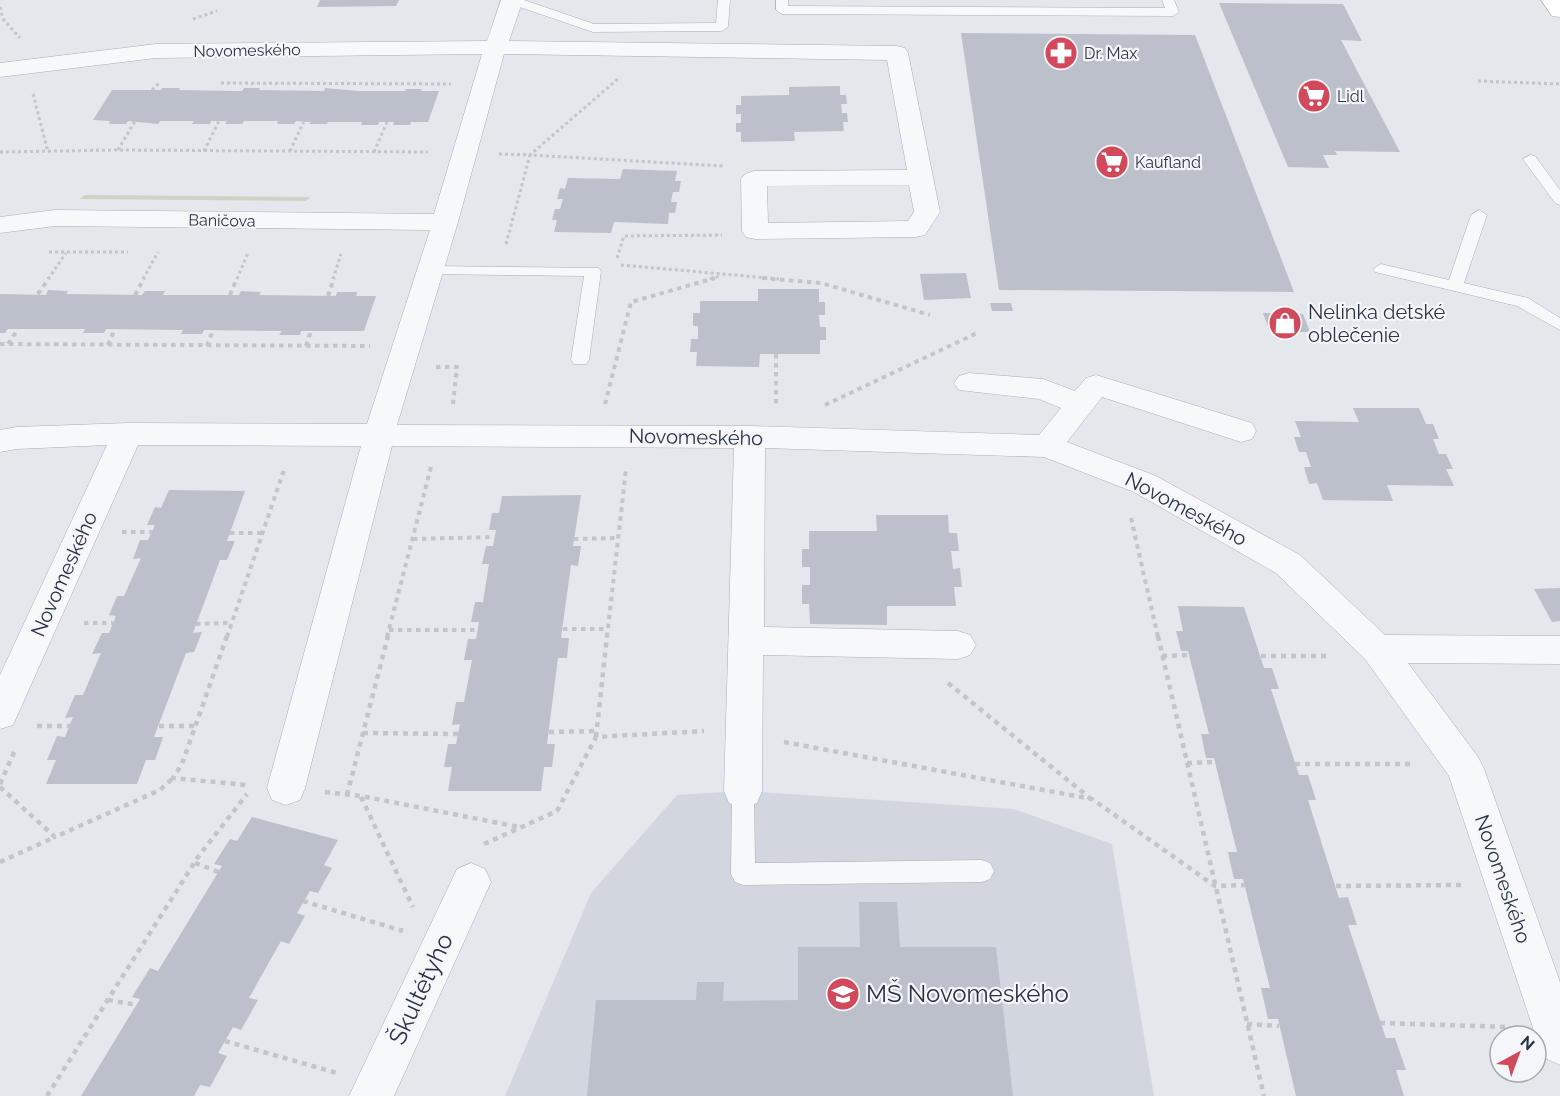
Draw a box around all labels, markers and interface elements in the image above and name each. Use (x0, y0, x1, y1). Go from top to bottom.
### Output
pharmacy icon: Dr. Max (1043, 35, 1079, 71)
street label: Novomeského (193, 40, 301, 61)
place label: Dr. Max (1084, 44, 1137, 63)
supermarket icon: Lidl (1296, 78, 1332, 114)
place label: Lidl (1337, 87, 1365, 106)
supermarket icon: Kaufland (1094, 144, 1130, 180)
place label: Kaufland (1135, 153, 1201, 172)
street label: Baničova (188, 210, 256, 231)
place label: Nelinka detské oblečenie (1308, 300, 1446, 347)
shop icon: Nelinka detské oblečenie (1267, 305, 1303, 341)
street label: Novomeského (629, 424, 763, 450)
street label: Novomeského (1121, 467, 1251, 551)
street label: Novomeského (26, 508, 102, 640)
street label: Novomeského (1470, 812, 1536, 946)
street label: Škultétyho (381, 928, 459, 1049)
school or university icon: MŠ Novomeského (825, 976, 861, 1012)
place label: MŠ Novomeského (866, 978, 1069, 1008)
north arrow (1488, 1024, 1548, 1084)
text: N (1517, 1032, 1538, 1054)

